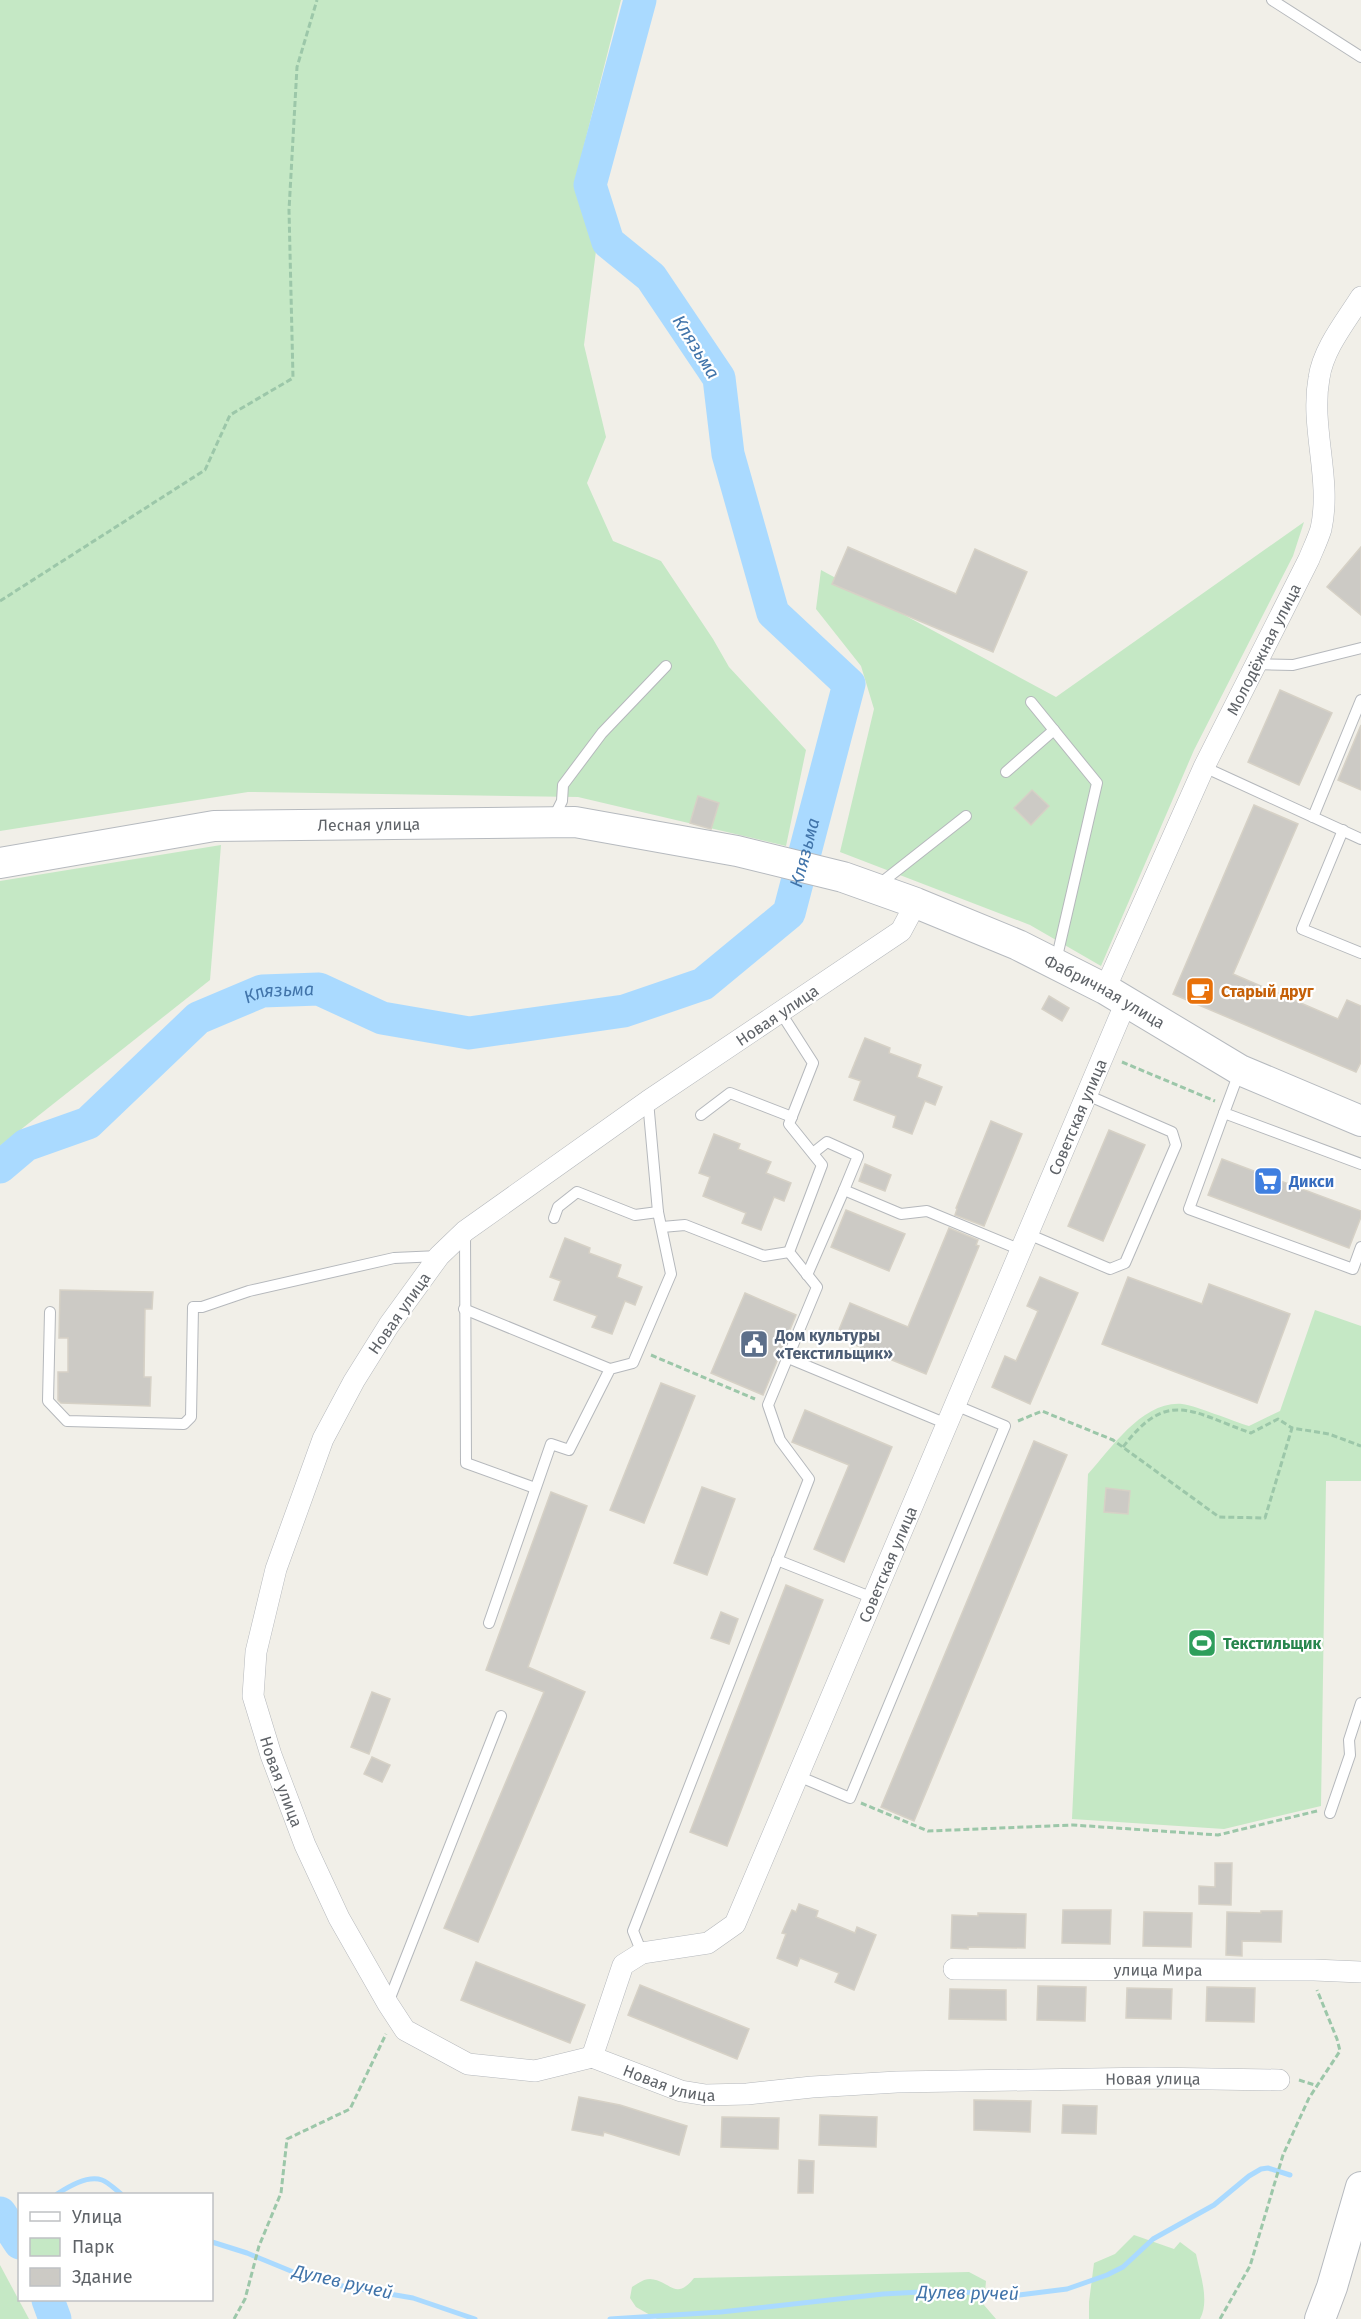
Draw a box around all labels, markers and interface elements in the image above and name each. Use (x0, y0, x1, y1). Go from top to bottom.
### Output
water label: Клязьма (668, 311, 724, 383)
street label: Молодёжная улица (1223, 580, 1305, 718)
street label: Лесная улица (317, 815, 420, 835)
water label: Клязьма (785, 815, 824, 890)
street label: Фабричная улица (1041, 951, 1168, 1033)
cafe icon: Старый друг (1184, 975, 1216, 1007)
water label: Клязьма (240, 978, 314, 1008)
street label: Новая улица (732, 981, 822, 1050)
place label: Старый друг (1221, 982, 1315, 1001)
street label: Советская улица (1045, 1056, 1111, 1178)
supermarket icon: Дикси (1252, 1165, 1284, 1197)
place label: Дикси (1288, 1172, 1334, 1191)
street label: Новая улица (364, 1269, 435, 1358)
place label: Дом культуры «Текстильщик» (774, 1326, 893, 1363)
public building icon: Дом культуры «Текстильщик» (738, 1328, 770, 1360)
street label: Советская улица (855, 1504, 921, 1625)
sports icon: Текстильщик (1186, 1627, 1218, 1659)
place label: Текстильщик (1223, 1634, 1322, 1653)
street label: Новая улица (256, 1734, 306, 1830)
street label: улица Мира (1113, 1960, 1203, 1980)
street label: Новая улица (620, 2061, 715, 2105)
street label: Новая улица (1105, 2069, 1201, 2089)
legend (18, 2193, 213, 2301)
text: Улица (72, 2206, 122, 2228)
text: Парк (72, 2236, 115, 2258)
water label: Дулев ручей (289, 2259, 395, 2304)
text: Здание (72, 2266, 133, 2288)
water label: Дулев ручей (915, 2281, 1019, 2305)

